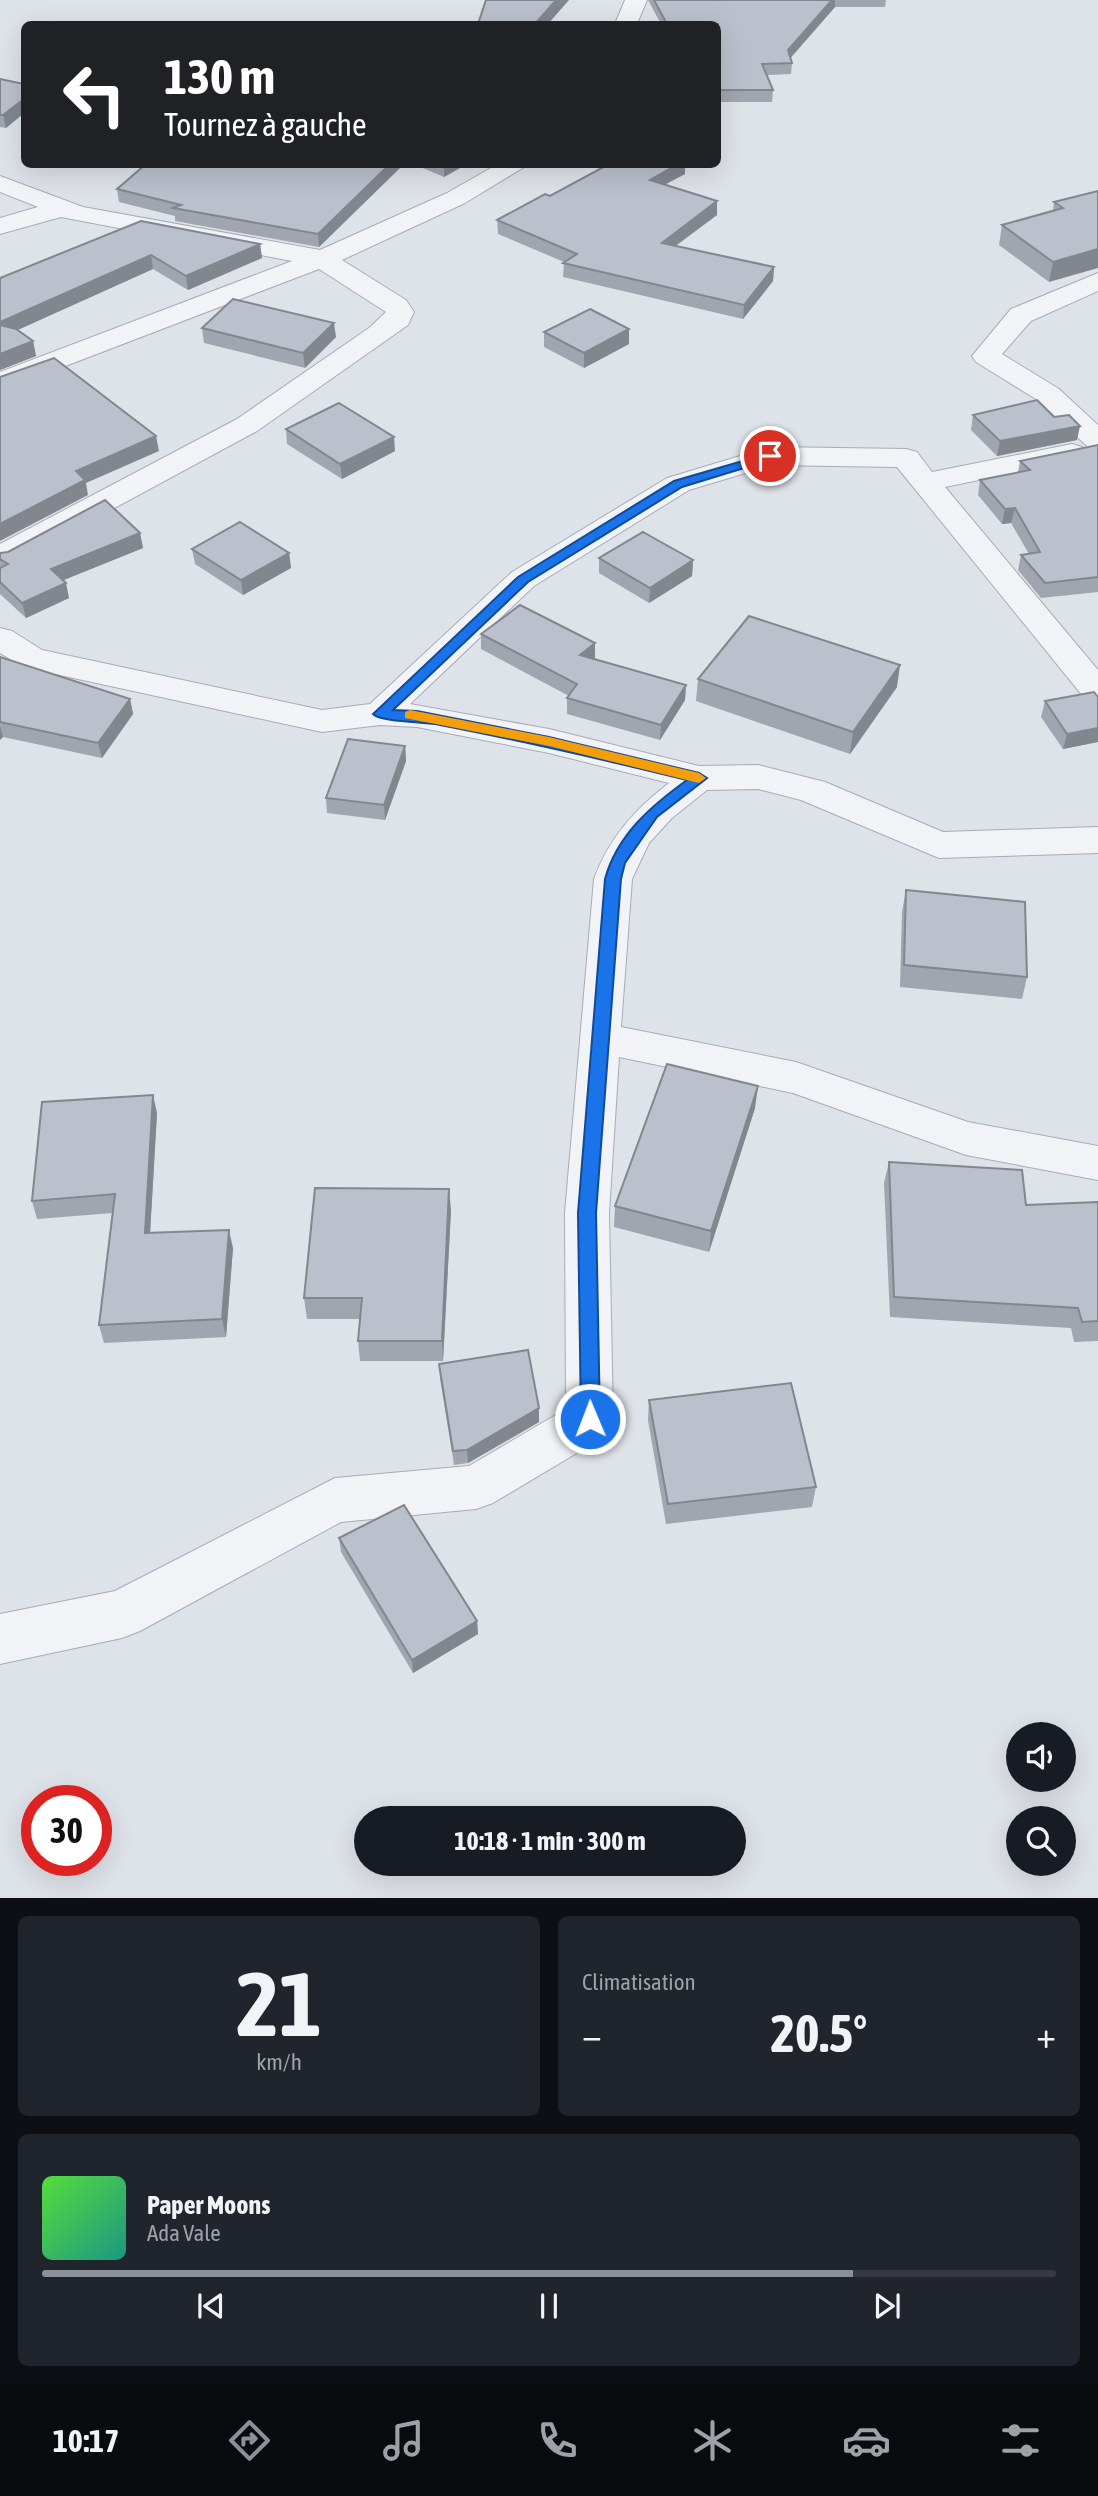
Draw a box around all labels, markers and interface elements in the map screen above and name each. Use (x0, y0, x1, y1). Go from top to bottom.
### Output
text: 130 m (164, 48, 275, 104)
icon: left (49, 49, 140, 140)
text: Tournez à gauche (164, 106, 367, 143)
pin (740, 426, 800, 486)
icon: arrive (751, 437, 789, 475)
position arrow (553, 1382, 627, 1456)
map controls (1006, 1722, 1076, 1876)
button: sound (1006, 1722, 1076, 1792)
speed limit sign: 30 (21, 1785, 112, 1876)
button: search (1006, 1806, 1076, 1876)
text: 10:18 · 1 min · 300 m (454, 1826, 646, 1856)
text: 21 (236, 1951, 322, 2055)
text: Climatisation (582, 1969, 696, 1995)
text: 20.5° (771, 2003, 867, 2063)
text: − (582, 2013, 602, 2056)
text: + (1036, 2013, 1056, 2056)
text: km/h (256, 2049, 302, 2075)
text: Paper Moons (147, 2190, 270, 2220)
text: Ada Vale (147, 2220, 221, 2246)
icon: previous (192, 2287, 230, 2325)
icon: pause (530, 2287, 568, 2325)
icon: next (868, 2287, 906, 2325)
icon: directions (225, 2416, 274, 2465)
icon: music (379, 2416, 428, 2465)
icon: phone (533, 2416, 582, 2465)
icon: climate (688, 2416, 737, 2465)
icon: car (842, 2416, 891, 2465)
icon: filters (996, 2416, 1045, 2465)
text: 10:17 (53, 2422, 119, 2459)

